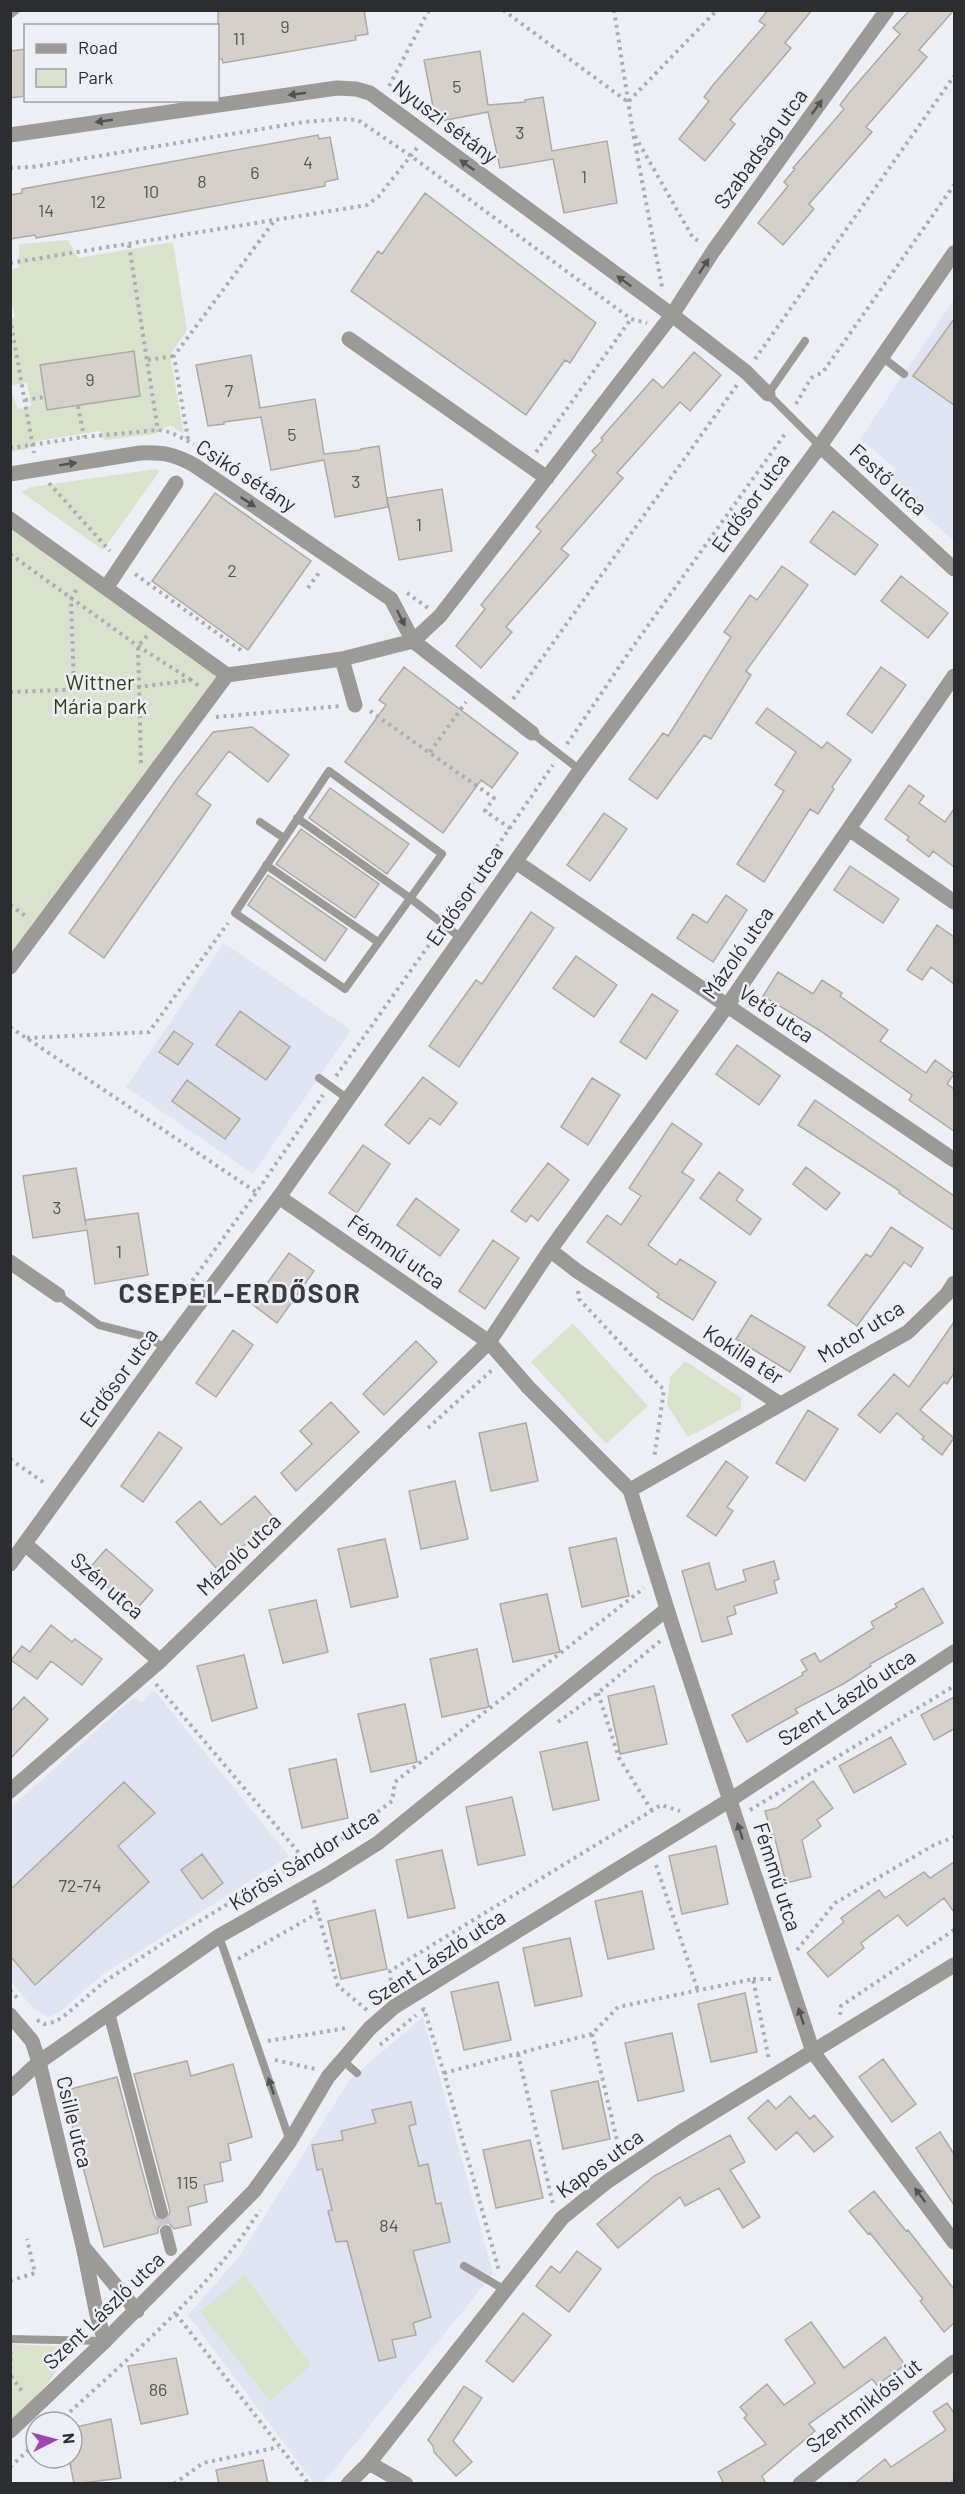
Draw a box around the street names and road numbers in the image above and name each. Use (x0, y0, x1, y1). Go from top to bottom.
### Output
street label: Nyuszi sétány (389, 73, 503, 168)
street label: Szabadság utca (708, 83, 812, 213)
street label: Csikó sétány (192, 433, 302, 516)
street label: Festő utca (845, 438, 933, 520)
street label: Erdősor utca (705, 448, 794, 557)
street label: Erdősor utca (420, 840, 507, 950)
street label: Mázoló utca (696, 901, 778, 1003)
street label: Vető utca (734, 979, 819, 1047)
street label: Fémmű utca (343, 1208, 450, 1293)
street label: Motor utca (812, 1294, 908, 1367)
street label: Kokilla tér (699, 1319, 789, 1389)
street label: Erdősor utca (73, 1323, 162, 1432)
street label: Mázoló utca (191, 1508, 285, 1600)
street label: Szén utca (66, 1546, 150, 1623)
street label: Szent László utca (773, 1643, 919, 1750)
street label: Kőrösi Sándor utca (224, 1803, 382, 1915)
street label: Fémmű utca (749, 1819, 808, 1934)
street label: Szent László utca (363, 1903, 509, 2010)
street label: Csille utca (52, 2073, 99, 2170)
street label: Kapos utca (551, 2123, 647, 2203)
street label: Szent László utca (37, 2246, 169, 2374)
street label: Szentmiklósi út (800, 2352, 926, 2458)

